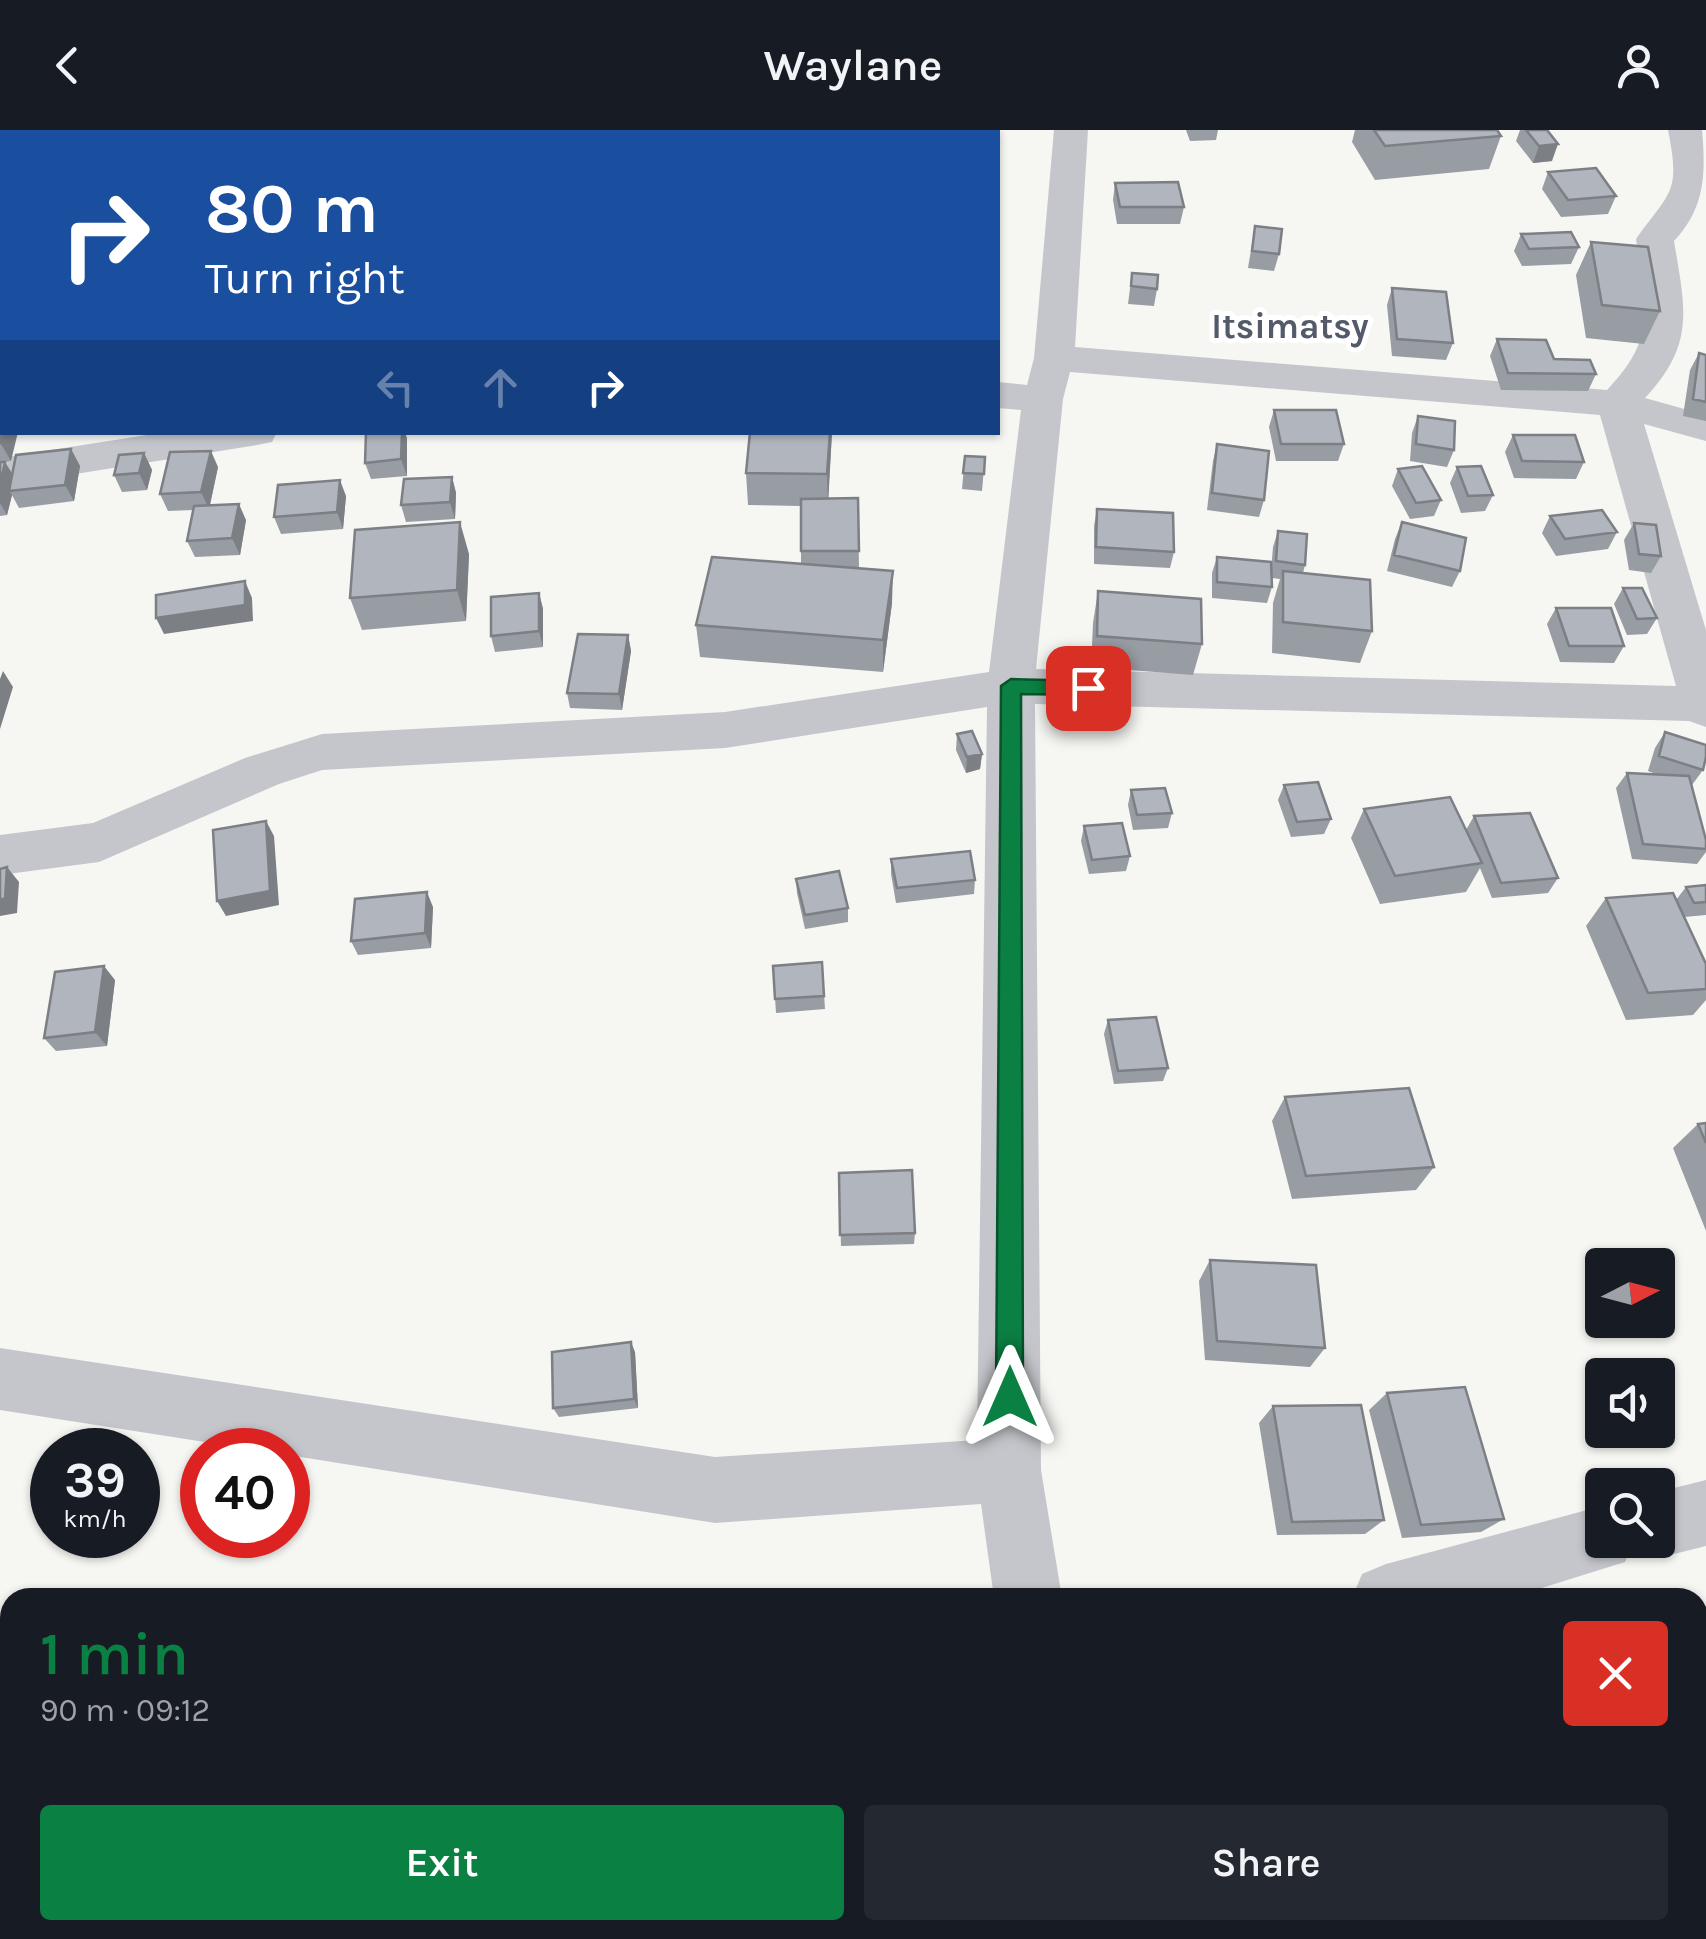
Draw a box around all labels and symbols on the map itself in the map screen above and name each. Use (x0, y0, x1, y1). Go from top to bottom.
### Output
district label: Itsimatsy (1211, 306, 1369, 348)
pin (1046, 646, 1131, 731)
north arrow (1585, 1248, 1675, 1338)
position arrow (958, 1345, 1062, 1449)
speed limit sign: 40 (180, 1428, 310, 1558)

